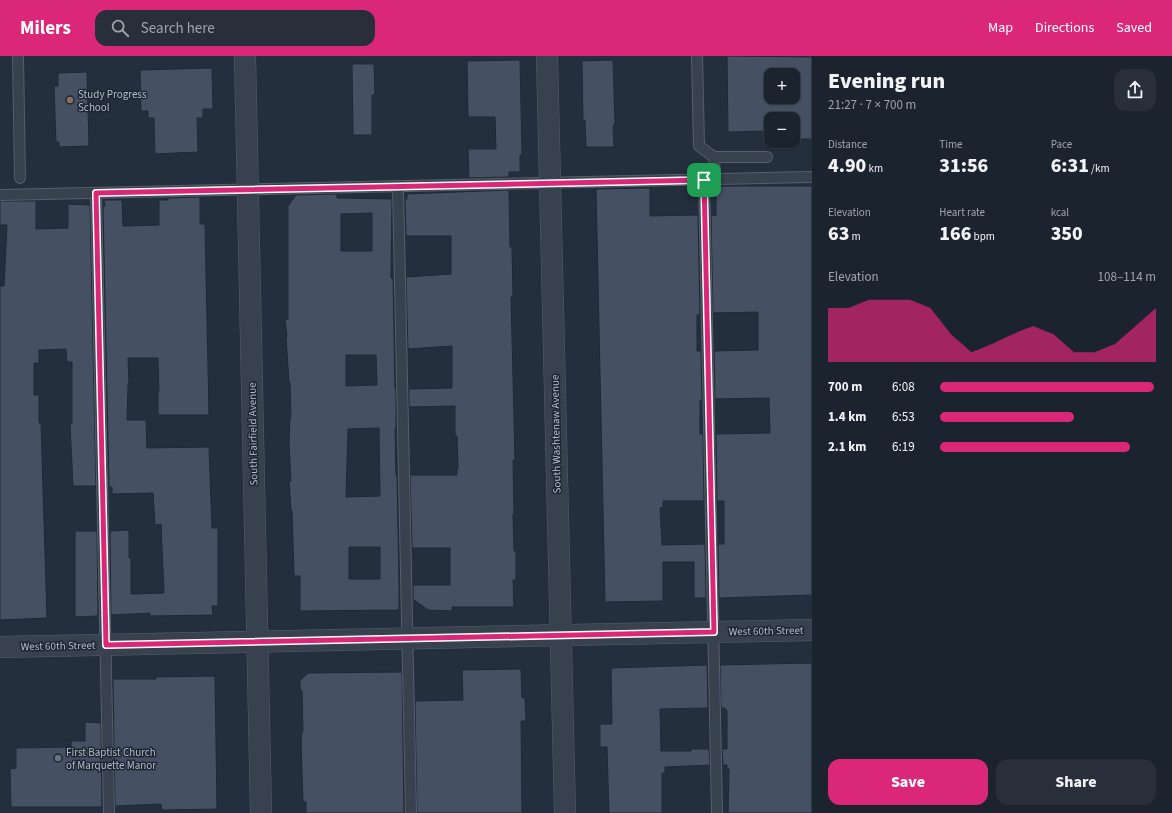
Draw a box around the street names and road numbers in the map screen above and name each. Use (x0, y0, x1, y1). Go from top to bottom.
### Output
street label: South Washtenaw Avenue (547, 374, 565, 494)
street label: South Fairfield Avenue (245, 382, 261, 486)
street label: West 60th Street (728, 623, 804, 639)
street label: West 60th Street (20, 638, 96, 654)

